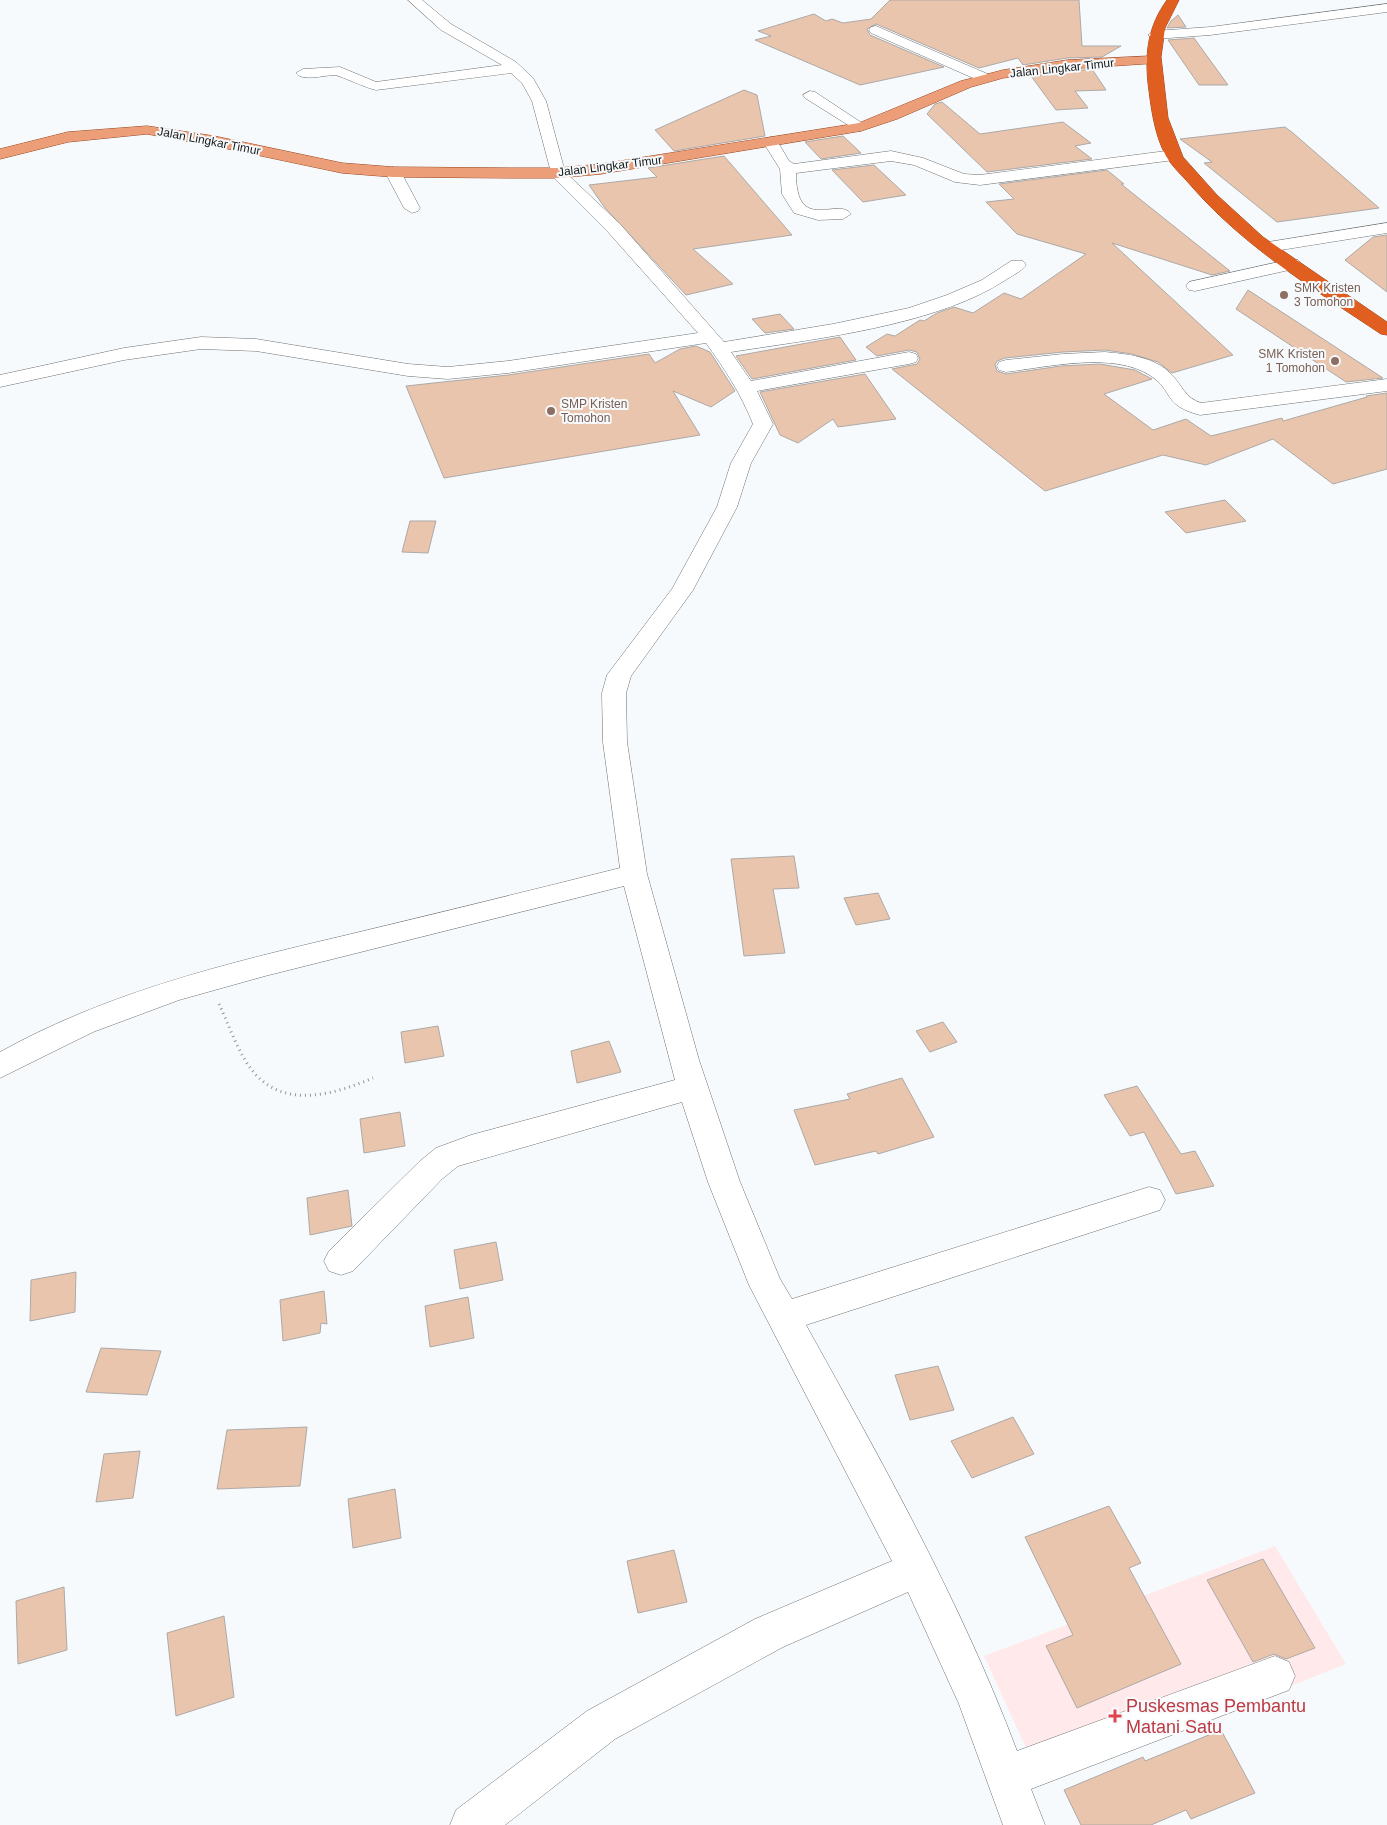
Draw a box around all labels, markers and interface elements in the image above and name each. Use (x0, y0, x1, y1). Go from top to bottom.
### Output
street label: Jalan Lingkar Timur (1009, 56, 1115, 80)
street label: Jalan Lingkar Timur (156, 124, 262, 158)
street label: Jalan Lingkar Timur (557, 153, 663, 179)
place label: SMK Kristen 3 Tomohon (1294, 281, 1361, 309)
marker: SMK Kristen 3 Tomohon (1278, 289, 1290, 301)
place label: SMK Kristen 1 Tomohon (1258, 347, 1325, 375)
marker: SMK Kristen 1 Tomohon (1329, 355, 1341, 367)
place label: SMP Kristen Tomohon (561, 397, 627, 425)
marker: SMP Kristen Tomohon (545, 405, 557, 417)
place label: Puskesmas Pembantu Matani Satu (1126, 1696, 1306, 1737)
marker: Puskesmas Pembantu Matani Satu (1108, 1709, 1122, 1723)

